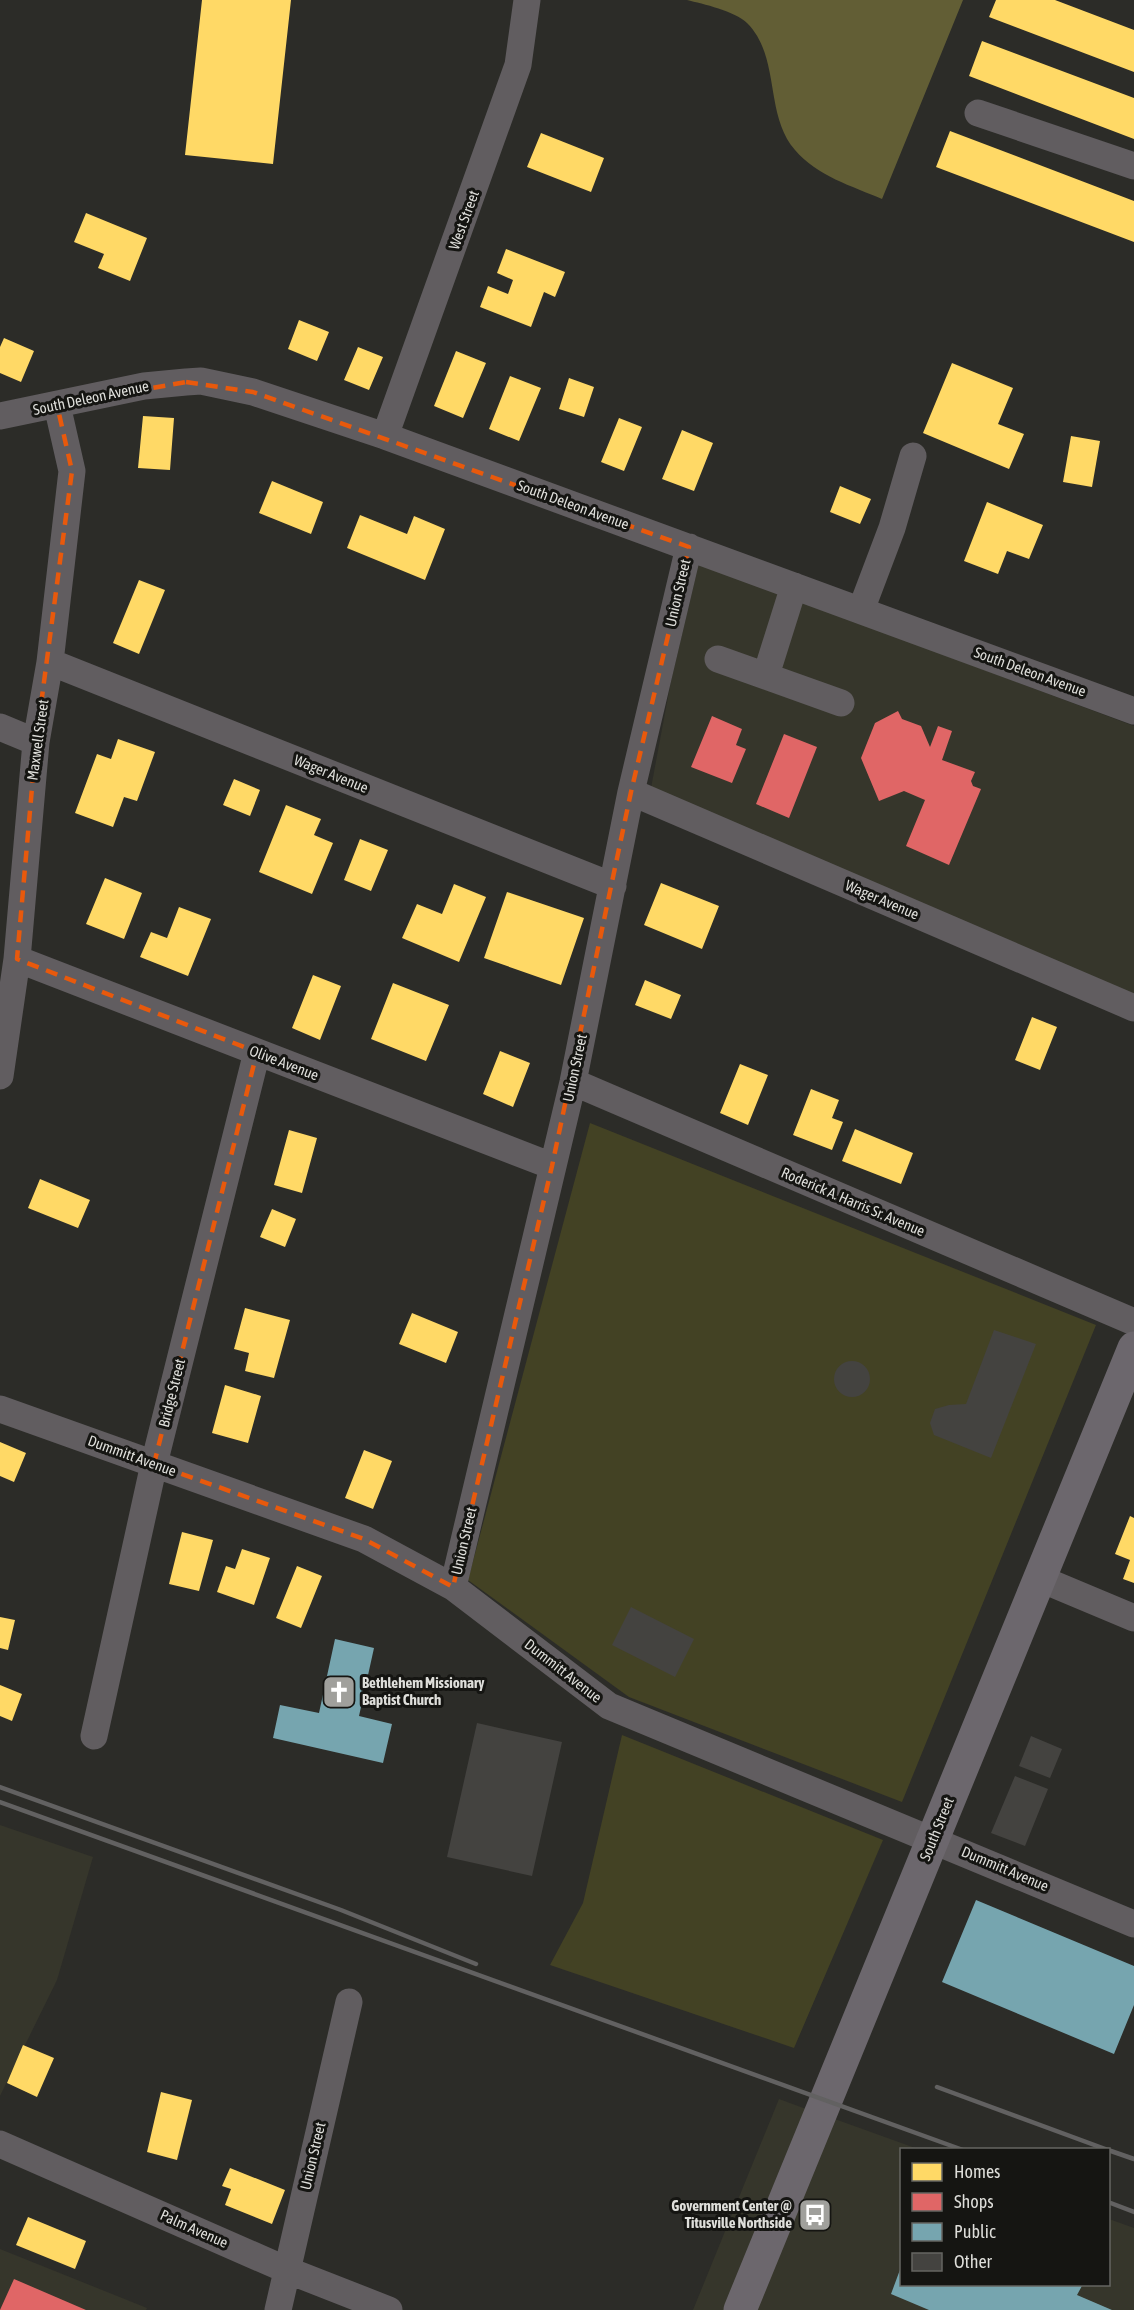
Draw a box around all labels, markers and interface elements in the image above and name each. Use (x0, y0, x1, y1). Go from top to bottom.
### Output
street label: West Street (445, 188, 482, 252)
street label: South Deleon Avenue (31, 377, 151, 418)
street label: South Deleon Avenue (515, 476, 632, 533)
street label: Union Street (661, 557, 694, 628)
street label: South Deleon Avenue (972, 643, 1089, 700)
street label: Maxwell Street (23, 698, 52, 782)
street label: Wager Avenue (292, 751, 371, 796)
street label: Wager Avenue (843, 876, 922, 923)
street label: Union Street (559, 1032, 590, 1103)
street label: Olive Avenue (247, 1042, 321, 1084)
street label: Roderick A. Harris Sr. Avenue (779, 1164, 928, 1240)
street label: Bridge Street (155, 1357, 188, 1429)
street label: Dummitt Avenue (86, 1432, 179, 1479)
street label: Union Street (447, 1505, 480, 1576)
street label: Dummitt Avenue (521, 1635, 605, 1706)
church icon: Bethlehem Missionary Baptist Church (321, 1674, 357, 1710)
place label: Bethlehem Missionary Baptist Church (362, 1674, 485, 1708)
street label: South Street (916, 1794, 957, 1863)
street label: Dummitt Avenue (959, 1843, 1051, 1895)
street label: Union Street (296, 2120, 329, 2191)
legend (900, 2148, 1110, 2286)
text: Homes (954, 2161, 1000, 2182)
text: Shops (954, 2191, 994, 2212)
place label: Government Center @ Titusville Northside (671, 2197, 792, 2231)
bus stop icon: Government Center @ Titusville Northside (797, 2197, 833, 2233)
street label: Palm Avenue (158, 2206, 231, 2251)
text: Public (954, 2221, 996, 2242)
text: Other (954, 2251, 993, 2272)

